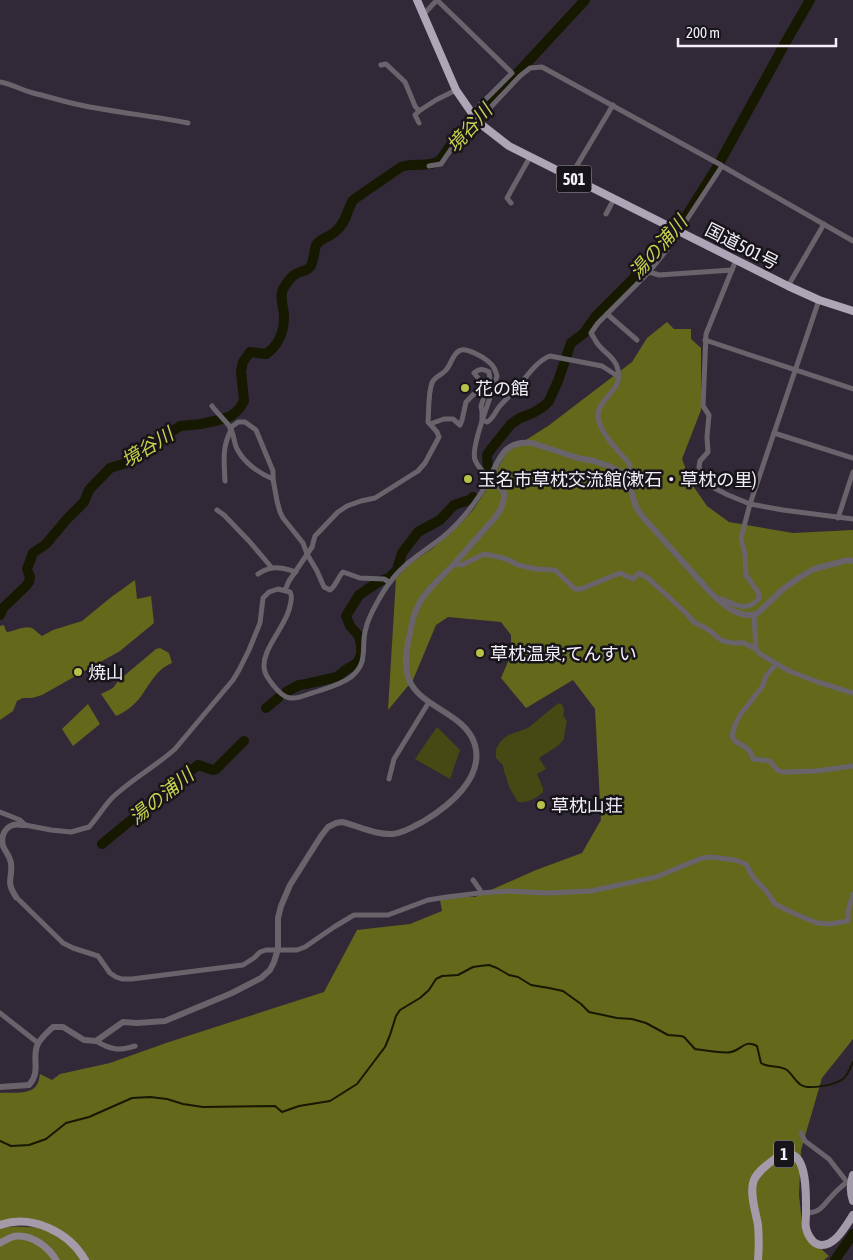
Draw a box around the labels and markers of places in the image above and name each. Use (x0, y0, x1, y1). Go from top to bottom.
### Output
place label: 花の館 (475, 378, 529, 399)
marker: 花の館 (459, 382, 471, 394)
place label: 玉名市草枕交流館(漱石・草枕の里) (478, 469, 757, 490)
marker: 玉名市草枕交流館(漱石・草枕の里) (462, 473, 474, 485)
place label: 草枕温泉;てんすい (490, 643, 637, 664)
marker: 草枕温泉;てんすい (474, 647, 486, 659)
place label: 焼山 (88, 662, 124, 683)
marker: 焼山 (72, 666, 84, 678)
place label: 草枕山荘 (551, 795, 623, 816)
marker: 草枕山荘 (535, 799, 547, 811)

